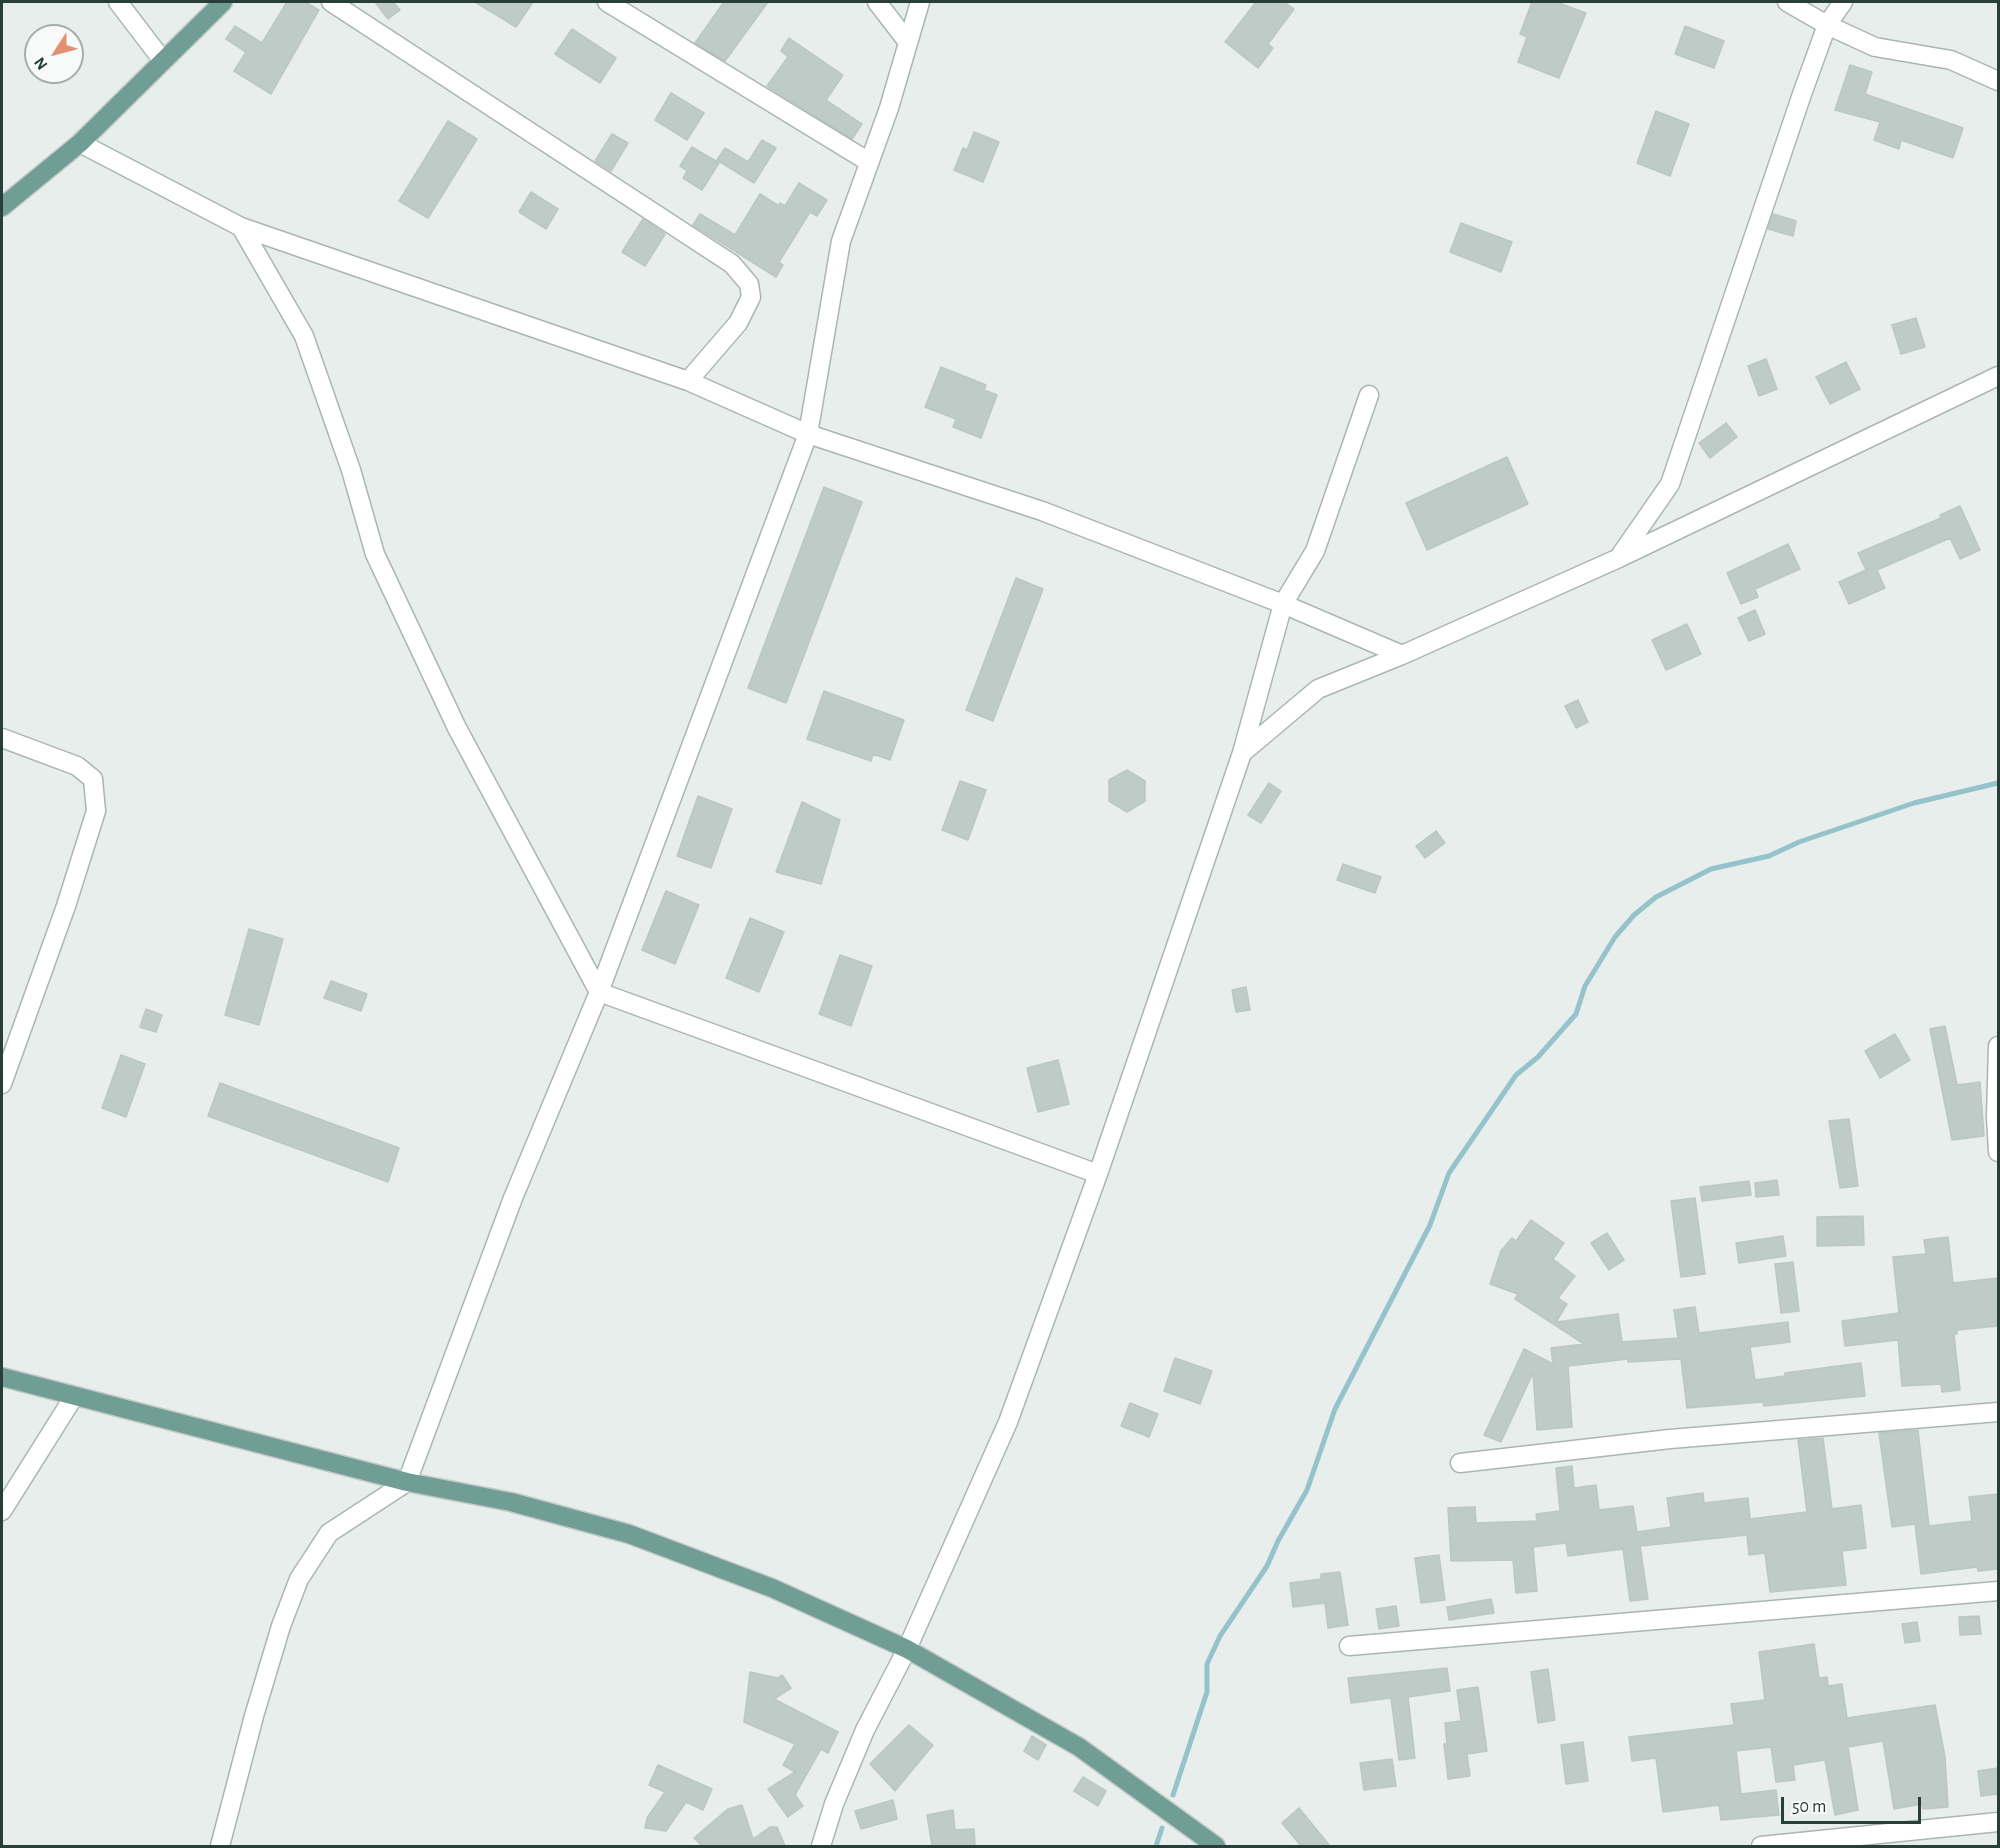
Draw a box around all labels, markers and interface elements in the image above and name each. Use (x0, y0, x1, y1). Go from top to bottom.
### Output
north arrow (24, 24, 84, 84)
text: N (31, 54, 51, 73)
scale bar (1784, 1785, 1924, 1823)
text: 50 m (1792, 1798, 1826, 1816)

